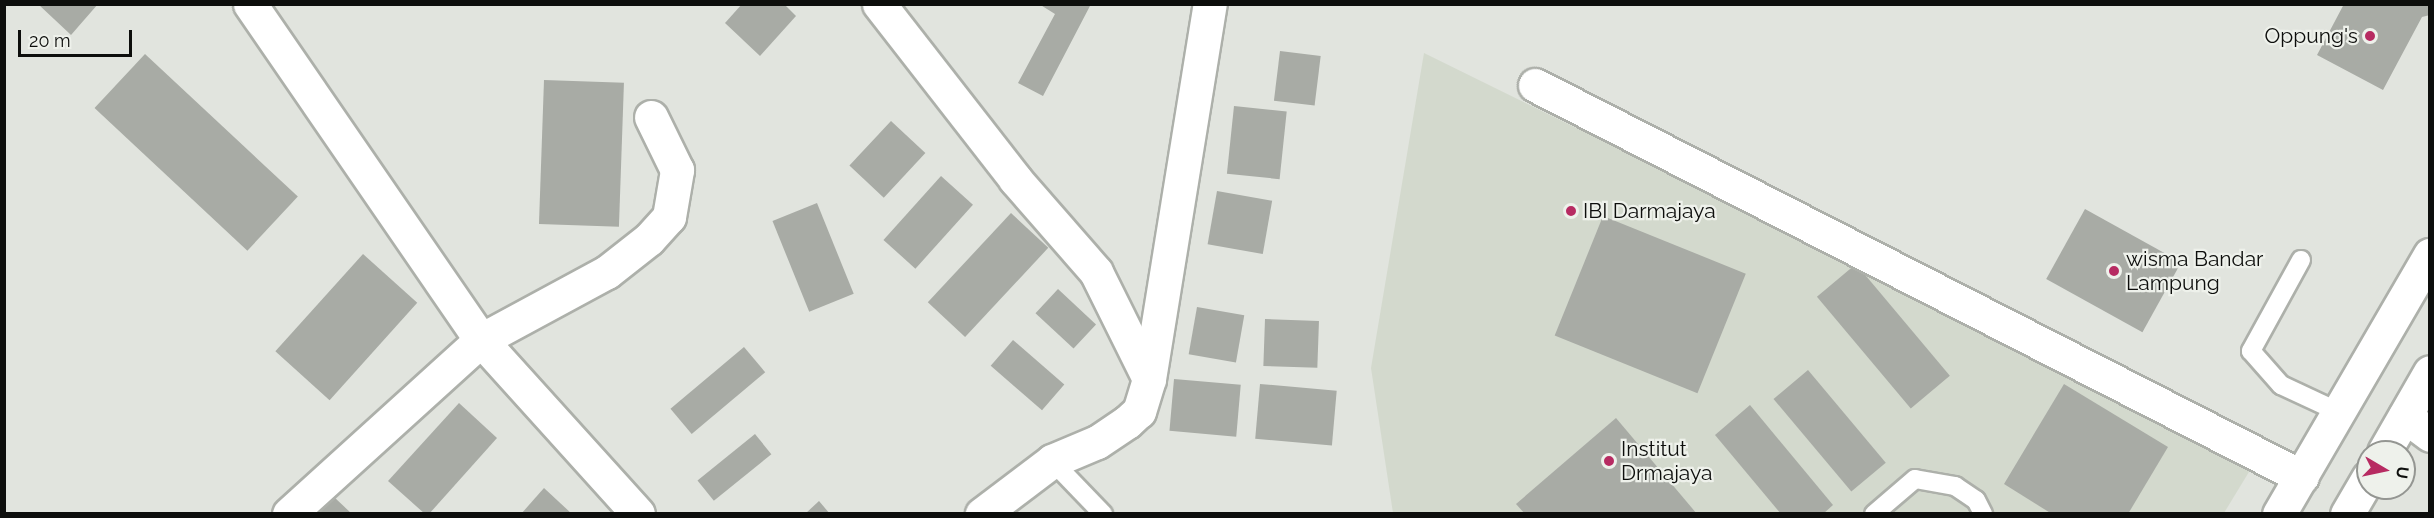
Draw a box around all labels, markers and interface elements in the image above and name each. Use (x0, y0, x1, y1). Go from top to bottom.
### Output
scale bar (21, 18, 135, 56)
place label: Oppung's (2265, 23, 2358, 49)
marker: Oppung's (2363, 29, 2377, 43)
text: 20 m (29, 30, 71, 51)
place label: IBI Darmajaya (1583, 198, 1716, 224)
marker: IBI Darmajaya (1564, 204, 1578, 218)
place label: wisma Bandar Lampung (2126, 246, 2263, 296)
marker: wisma Bandar Lampung (2107, 264, 2121, 278)
place label: Institut Drmajaya (1621, 436, 1713, 486)
north arrow (2356, 440, 2416, 500)
marker: Institut Drmajaya (1602, 454, 1616, 468)
text: U (2392, 465, 2413, 480)

